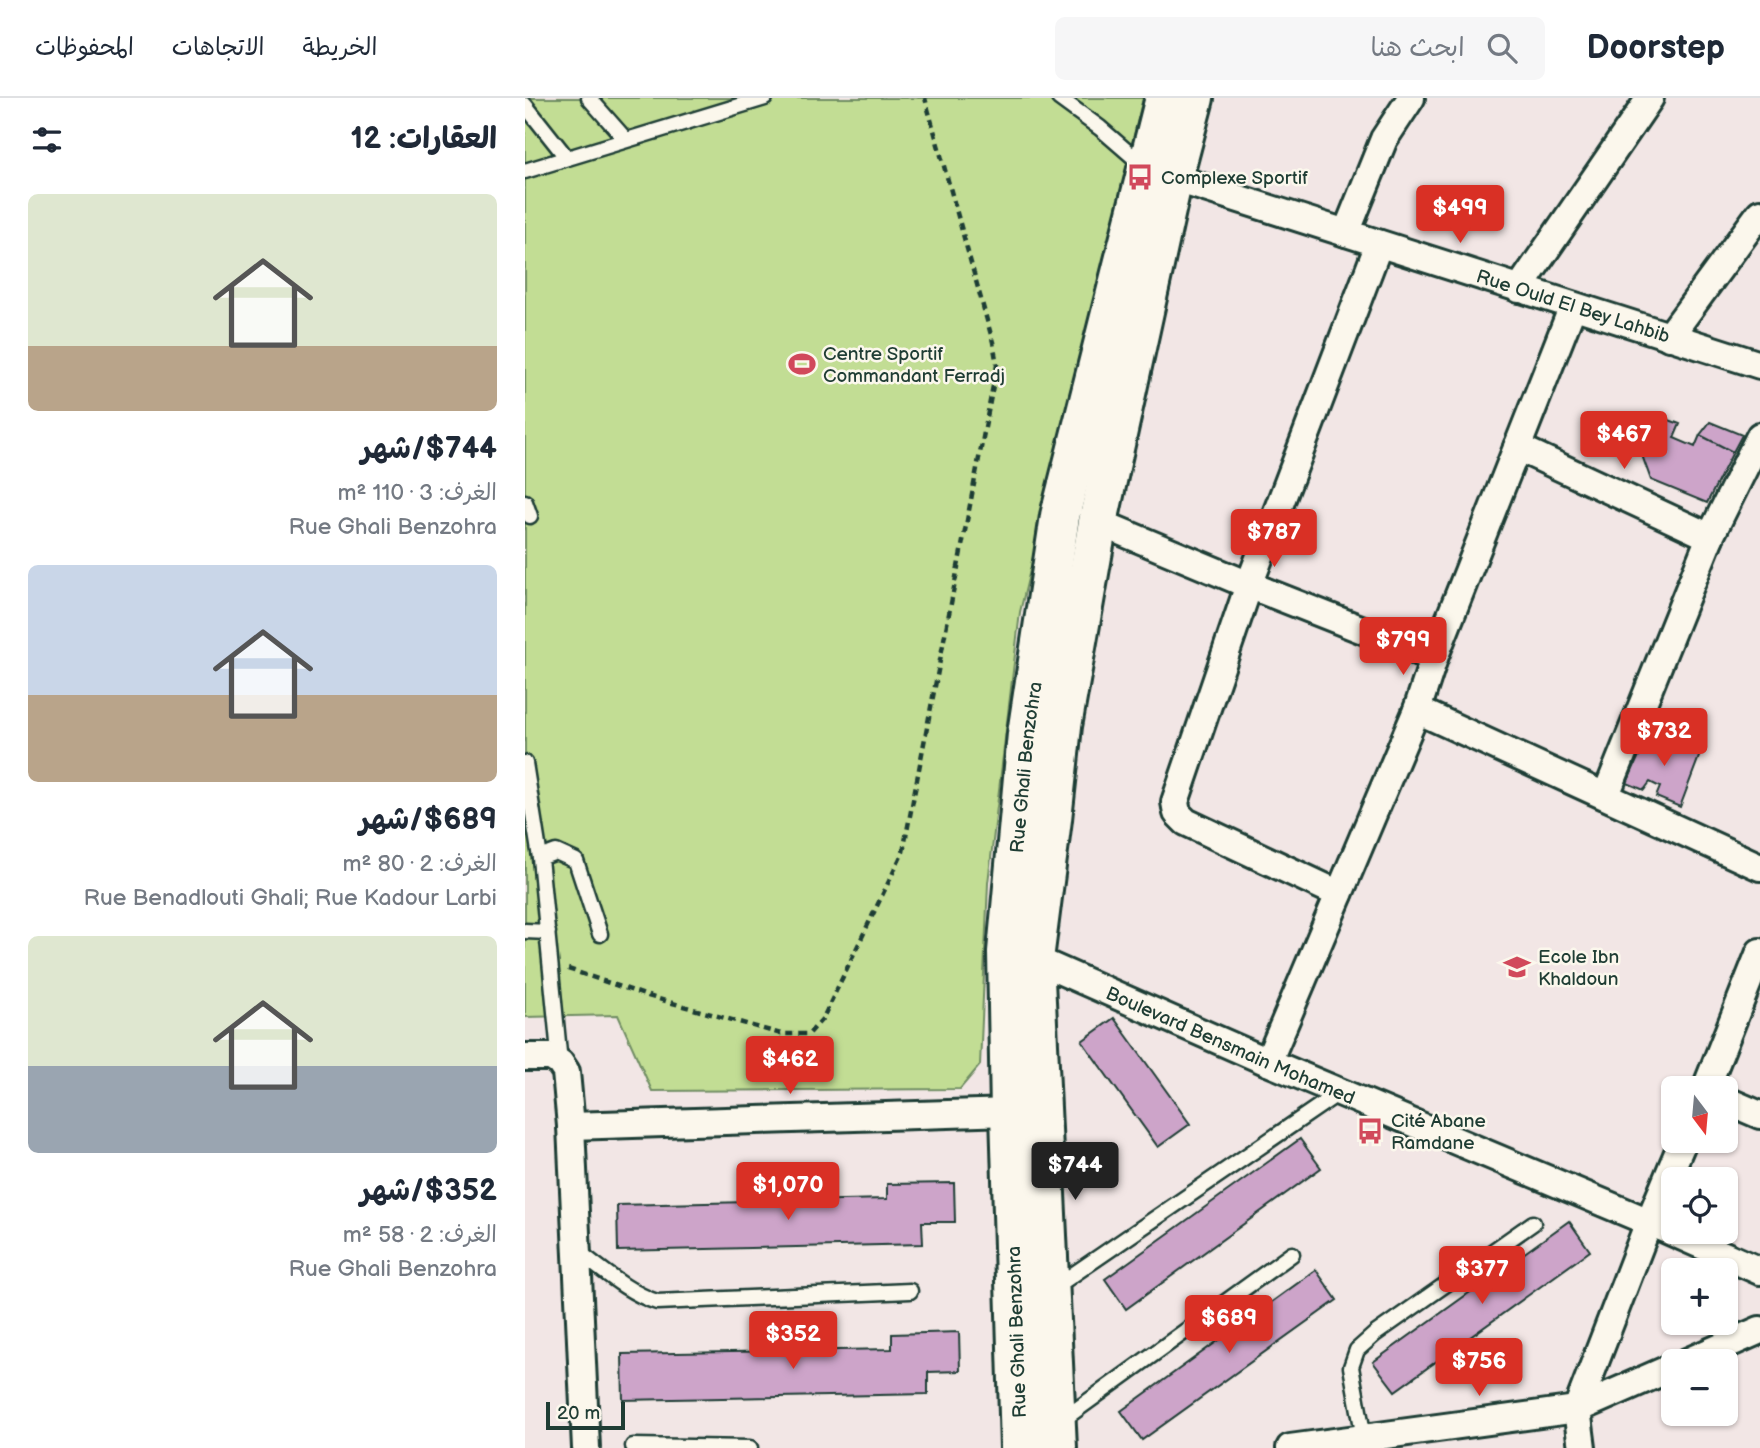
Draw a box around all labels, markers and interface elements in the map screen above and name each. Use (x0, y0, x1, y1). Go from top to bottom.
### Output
search box (1055, 17, 1545, 80)
text: Doorstep (1587, 28, 1725, 68)
icon: search (1483, 29, 1521, 67)
text: المحفوظات (35, 33, 134, 62)
text: الاتجاهات (172, 33, 265, 62)
text: الخريطة (303, 33, 377, 62)
text: ابحث هنا (1371, 33, 1465, 64)
icon: filters (28, 121, 66, 159)
text: العقارات: 12 (351, 121, 497, 157)
bus stop icon: Complexe Sportif (1125, 162, 1155, 192)
place label: Complexe Sportif (1161, 167, 1308, 190)
pin: $499 (1419, 186, 1501, 245)
text: $499 (1432, 194, 1488, 222)
icon: home (200, 240, 326, 366)
street label: Rue Ould El Bey Lahbib (1473, 265, 1673, 349)
place label: Centre Sportif Commandant Ferradj (823, 343, 1005, 388)
sports icon: Centre Sportif Commandant Ferradj (787, 349, 817, 379)
pin: $467 (1583, 412, 1665, 471)
text: $467 (1596, 420, 1652, 448)
text: $744/شهر (361, 431, 497, 467)
text: الغرف: 3 · 110 m² (337, 479, 497, 507)
pin: $787 (1233, 510, 1315, 569)
text: Rue Ghali Benzohra (289, 513, 497, 541)
text: $787 (1247, 518, 1301, 546)
icon: home (200, 611, 326, 737)
pin: $799 (1362, 618, 1444, 677)
text: $799 (1376, 626, 1430, 654)
street label: Rue Ghali Benzohra (1006, 680, 1048, 854)
pin: $732 (1623, 708, 1705, 768)
text: $732 (1636, 717, 1692, 745)
text: $689/شهر (359, 802, 497, 838)
text: الغرف: 2 · 80 m² (342, 850, 497, 878)
text: Rue Benadlouti Ghali; Rue Kadour Larbi (84, 884, 497, 912)
place label: Ecole Ibn Khaldoun (1538, 946, 1619, 991)
school or university icon: Ecole Ibn Khaldoun (1502, 952, 1532, 982)
icon: home (200, 982, 326, 1108)
street label: Boulevard Bensmain Mohamed (1102, 982, 1358, 1110)
pin: $462 (749, 1037, 831, 1096)
text: $462 (762, 1045, 818, 1073)
north arrow (1661, 1076, 1738, 1153)
map controls (1661, 1076, 1738, 1426)
place label: Cité Abane Ramdane (1391, 1110, 1486, 1155)
bus stop icon: Cité Abane Ramdane (1355, 1116, 1385, 1146)
pin: $744 (1034, 1142, 1116, 1202)
text: $744 (1048, 1151, 1102, 1179)
pin: $1,070 (731, 1162, 845, 1222)
button: locate (1661, 1167, 1738, 1244)
text: $1,070 (752, 1171, 824, 1199)
text: $352/شهر (360, 1173, 497, 1209)
text: الغرف: 2 · 58 m² (343, 1221, 497, 1249)
street label: Rue Ghali Benzohra (1003, 1245, 1032, 1418)
pin: $377 (1441, 1246, 1523, 1306)
text: Rue Ghali Benzohra (289, 1255, 497, 1283)
text: $377 (1455, 1255, 1509, 1283)
button: + (1661, 1258, 1738, 1335)
pin: $689 (1188, 1296, 1270, 1355)
text: $689 (1201, 1304, 1257, 1332)
pin: $352 (752, 1312, 834, 1371)
text: $352 (765, 1320, 821, 1348)
pin: $756 (1438, 1338, 1520, 1398)
text: $756 (1451, 1347, 1507, 1375)
button: − (1661, 1349, 1738, 1426)
scale bar (546, 1399, 625, 1431)
text: 20 m (557, 1402, 600, 1425)

